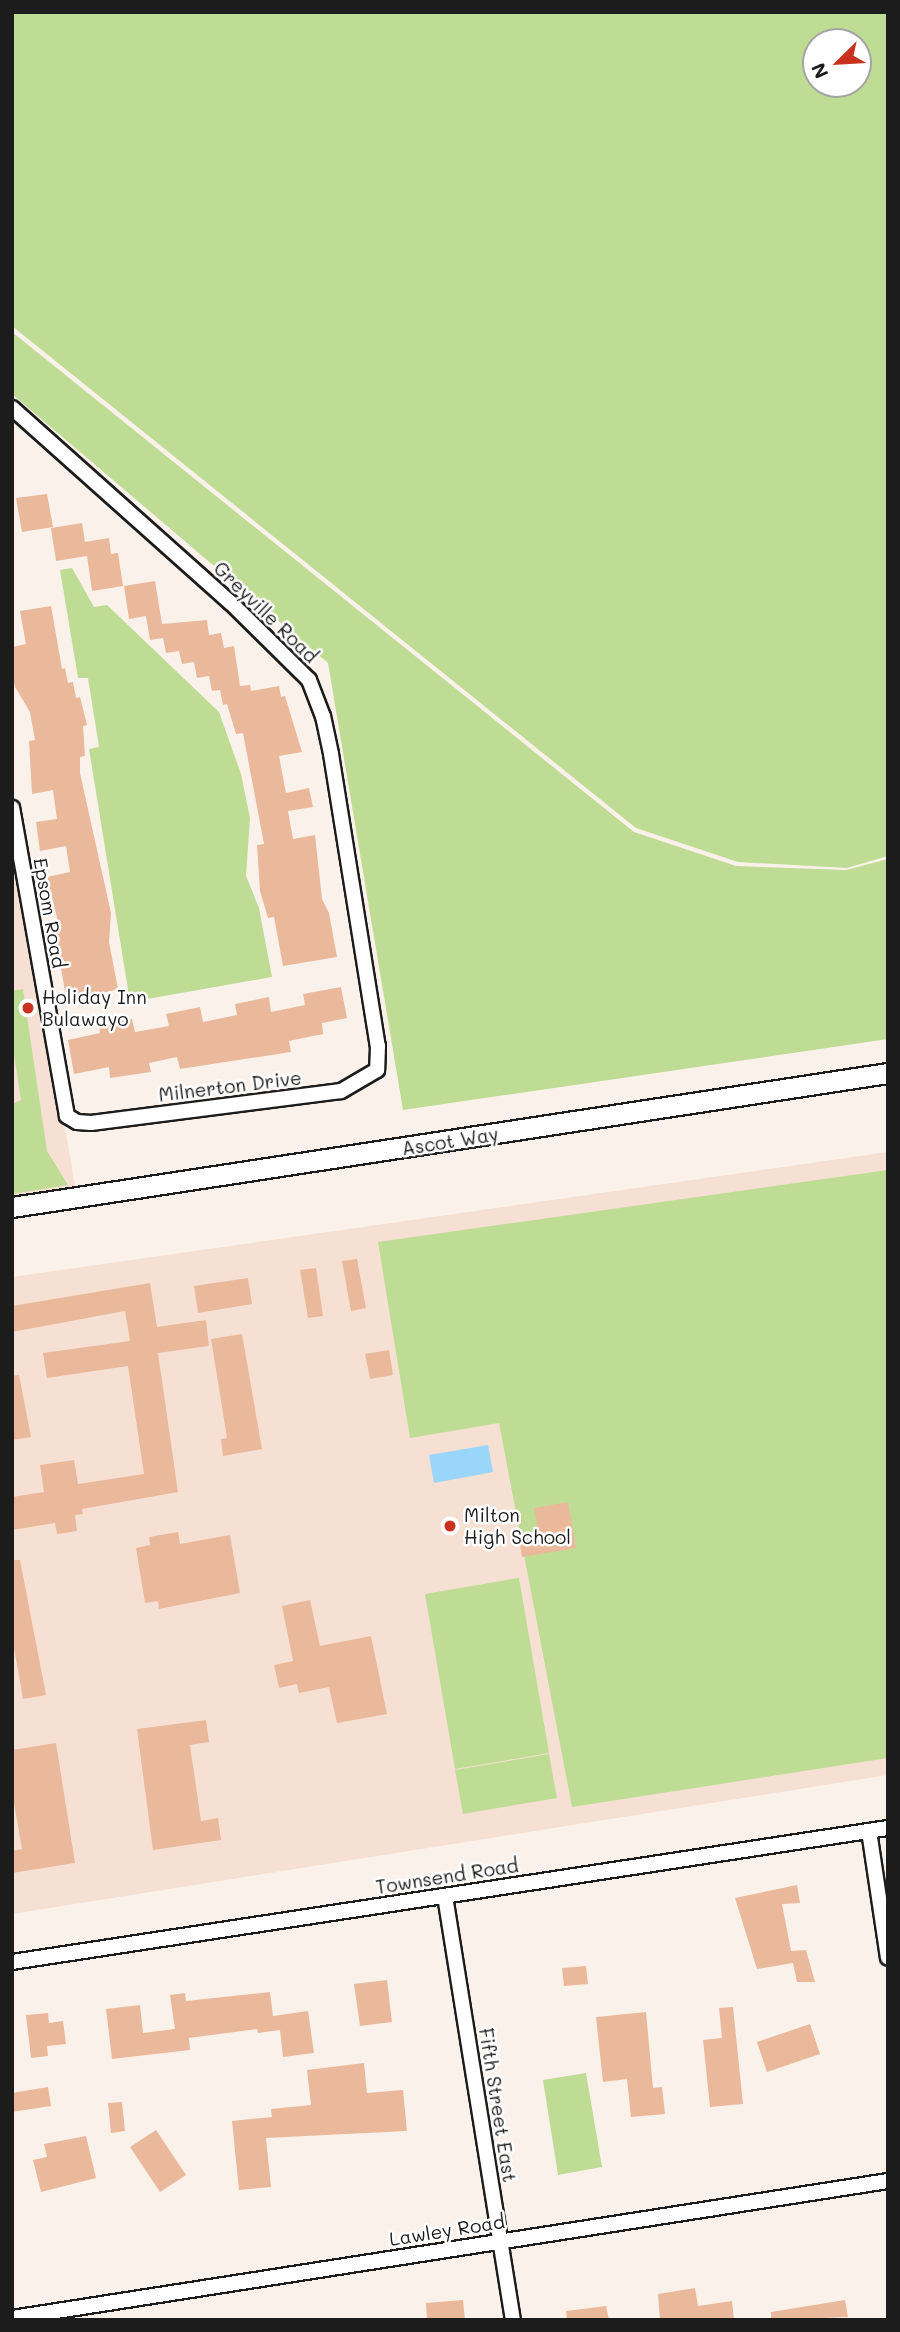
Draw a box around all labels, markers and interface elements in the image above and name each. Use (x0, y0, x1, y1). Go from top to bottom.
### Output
north arrow (802, 28, 872, 98)
text: N (805, 59, 834, 83)
street label: Greyville Road (209, 557, 323, 667)
street label: Epsom Road (29, 856, 71, 970)
place label: Holiday Inn Bulawayo (42, 986, 147, 1030)
marker: Holiday Inn Bulawayo (20, 1000, 36, 1016)
street label: Milnerton Drive (157, 1066, 303, 1106)
street label: Ascot Way (400, 1122, 500, 1160)
place label: Milton High School (464, 1504, 571, 1548)
marker: Milton High School (442, 1518, 458, 1534)
street label: Townsend Road (374, 1853, 520, 1899)
street label: Fifth Street East (475, 2026, 521, 2184)
street label: Lawley Road (388, 2210, 506, 2250)

